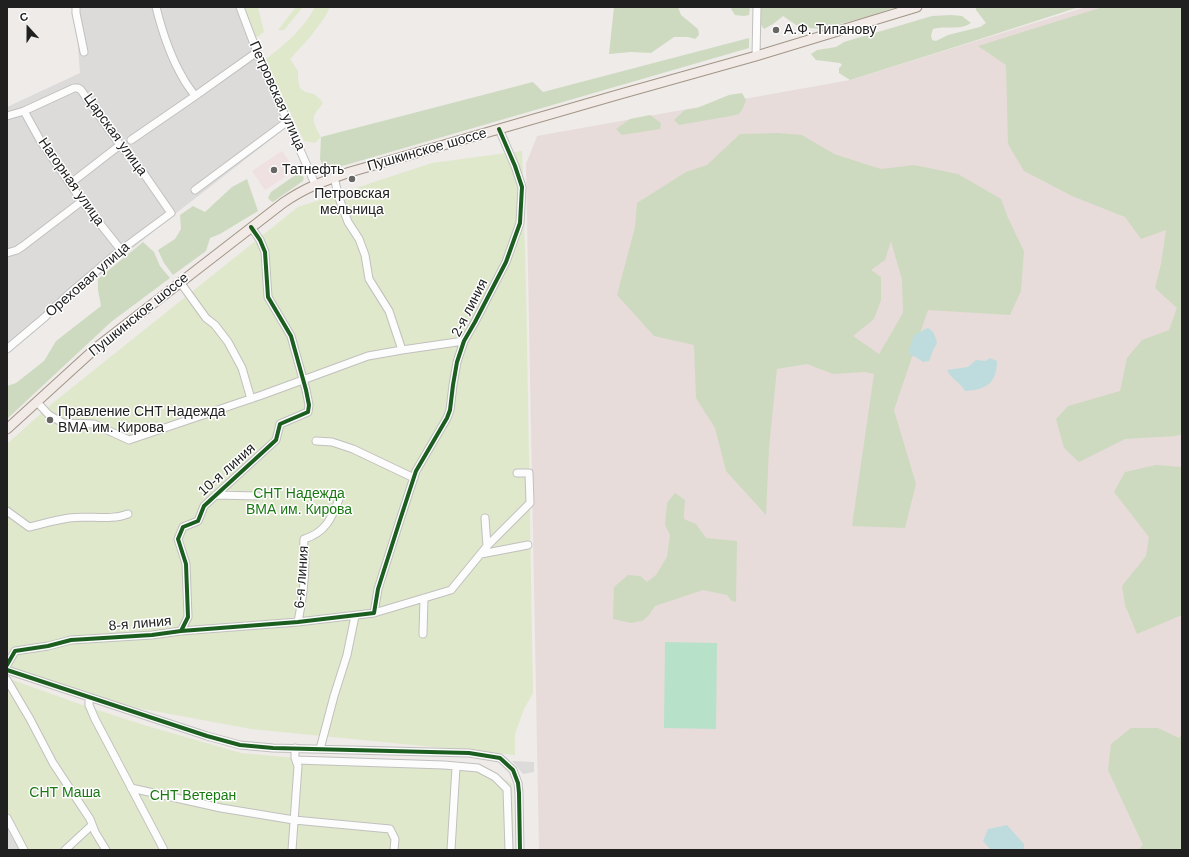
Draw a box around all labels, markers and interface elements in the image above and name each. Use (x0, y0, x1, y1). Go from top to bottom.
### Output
north arrow (8, 8, 48, 48)
text: С (18, 10, 30, 24)
place label: А.Ф. Типанову (784, 22, 876, 38)
marker: А.Ф. Типанову (771, 25, 781, 35)
street label: Петровская улица (245, 39, 309, 153)
street label: Царская улица (80, 91, 150, 179)
street label: Пушкинское шоссе (365, 125, 489, 175)
street label: Нагорная улица (34, 135, 108, 229)
place label: Татнефть (282, 162, 344, 178)
marker: Татнефть (269, 165, 279, 175)
marker: Петровская мельница (347, 174, 357, 184)
place label: Петровская мельница (314, 186, 390, 218)
street label: Ореховая улица (43, 239, 133, 321)
street label: Пушкинское шоссе (86, 270, 192, 360)
street label: 2-я линия (448, 276, 492, 340)
place label: Правление СНТ Надежда ВМА им. Кирова (58, 404, 226, 436)
marker: Правление СНТ Надежда ВМА им. Кирова (45, 415, 55, 425)
street label: 10-я линия (195, 440, 259, 500)
park label: СНТ Надежда ВМА им. Кирова (246, 486, 352, 518)
street label: 6-я линия (291, 545, 313, 609)
street label: 8-я линия (108, 613, 172, 635)
park label: СНТ Маша (29, 785, 101, 801)
park label: СНТ Ветеран (150, 788, 236, 804)

